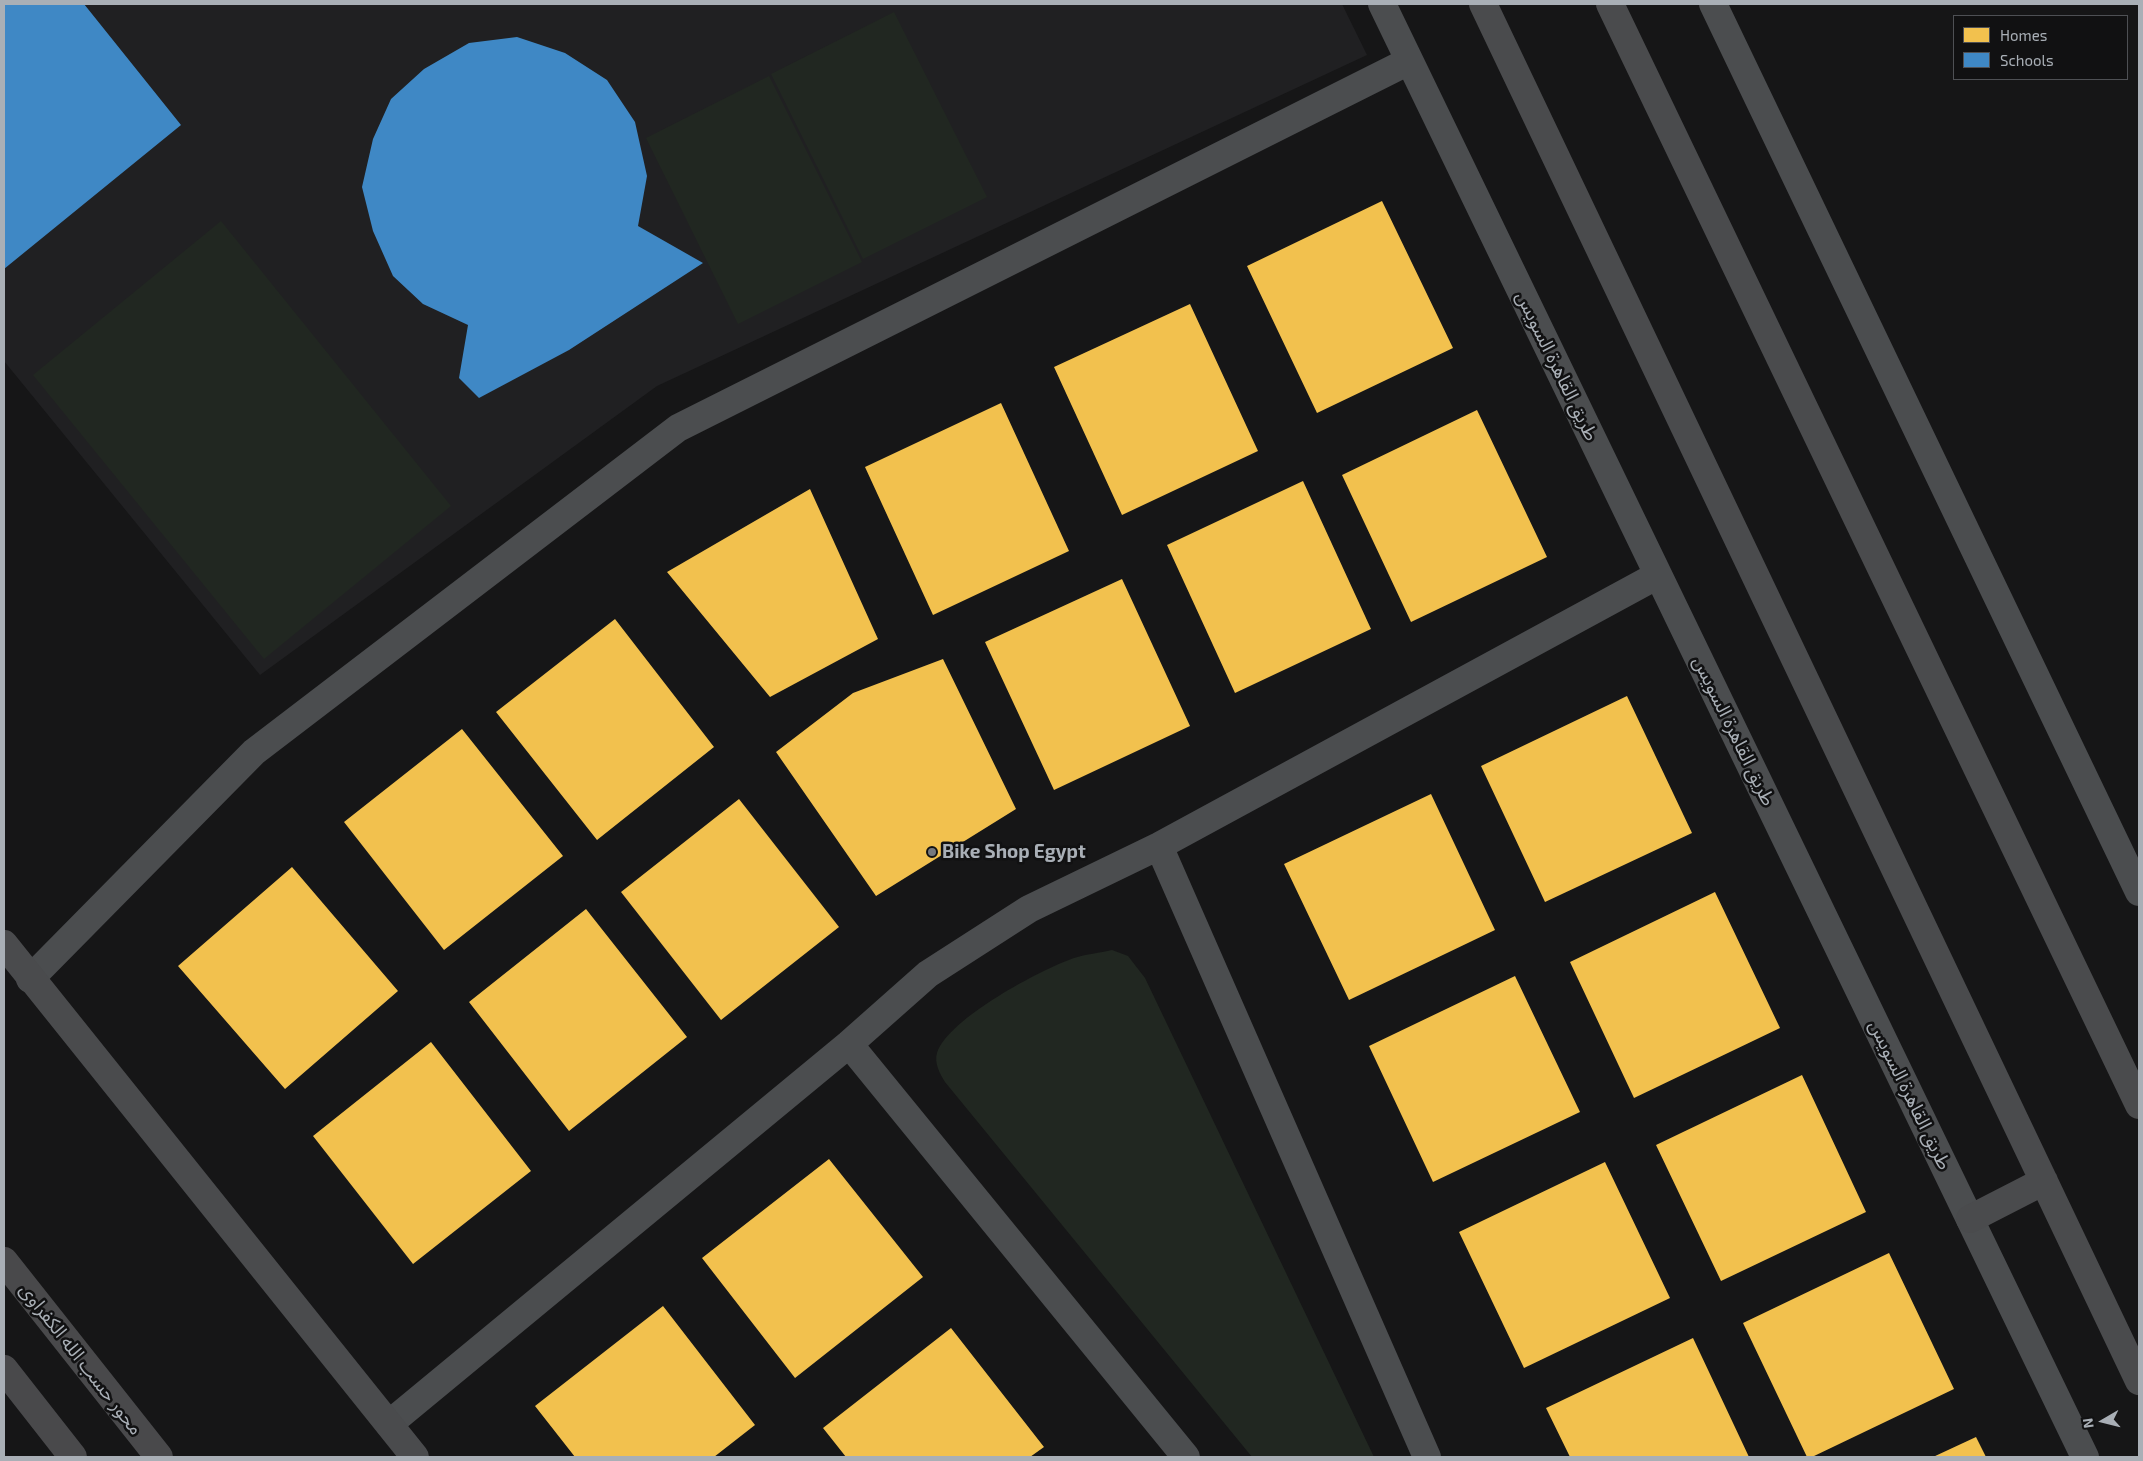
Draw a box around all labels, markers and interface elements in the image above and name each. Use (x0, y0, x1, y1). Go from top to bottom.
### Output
legend (1953, 15, 2128, 80)
text: Homes (2000, 26, 2047, 44)
text: Schools (2000, 51, 2054, 69)
street label: طريق القاهرة السويس (1511, 288, 1603, 444)
street label: طريق القاهرة السويس (1688, 653, 1780, 809)
place label: Bike Shop Egypt (942, 841, 1086, 863)
marker: Bike Shop Egypt (926, 846, 938, 858)
street label: طريق القاهرة السويس (1864, 1017, 1956, 1173)
street label: محور حسب الله الكفراوى (15, 1279, 147, 1439)
north arrow (2078, 1396, 2128, 1446)
text: N (2079, 1417, 2097, 1429)

